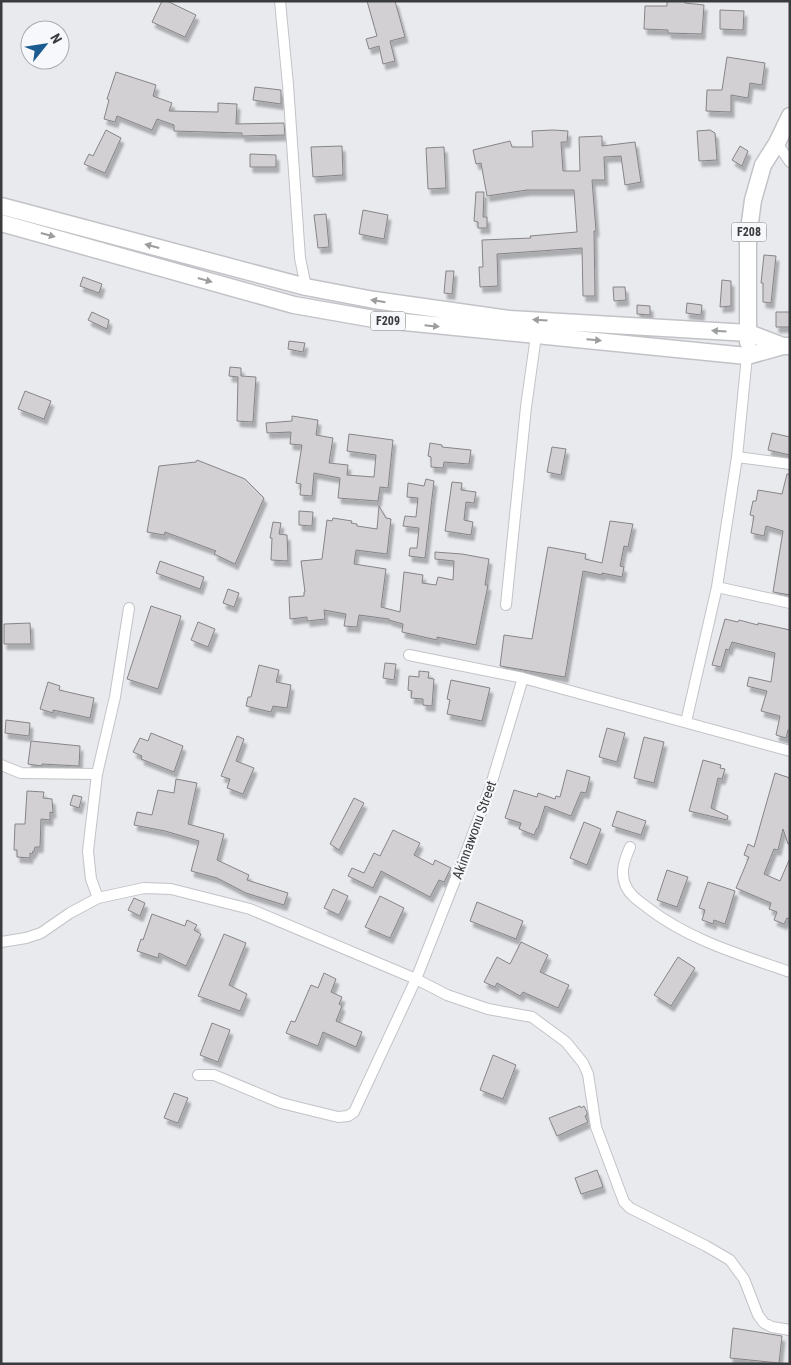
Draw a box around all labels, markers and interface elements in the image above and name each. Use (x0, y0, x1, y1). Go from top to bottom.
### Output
north arrow (20, 20, 70, 70)
text: N (47, 31, 65, 46)
road number: F208 (732, 222, 766, 242)
one-way arrow (41, 231, 56, 239)
one-way arrow (145, 242, 160, 250)
one-way arrow (197, 276, 212, 284)
one-way arrow (370, 297, 386, 305)
road number: F209 (370, 312, 406, 331)
one-way arrow (531, 316, 547, 324)
one-way arrow (424, 322, 440, 330)
one-way arrow (711, 326, 727, 334)
one-way arrow (586, 337, 602, 345)
street label: Akinnawonu Street (449, 779, 499, 881)

